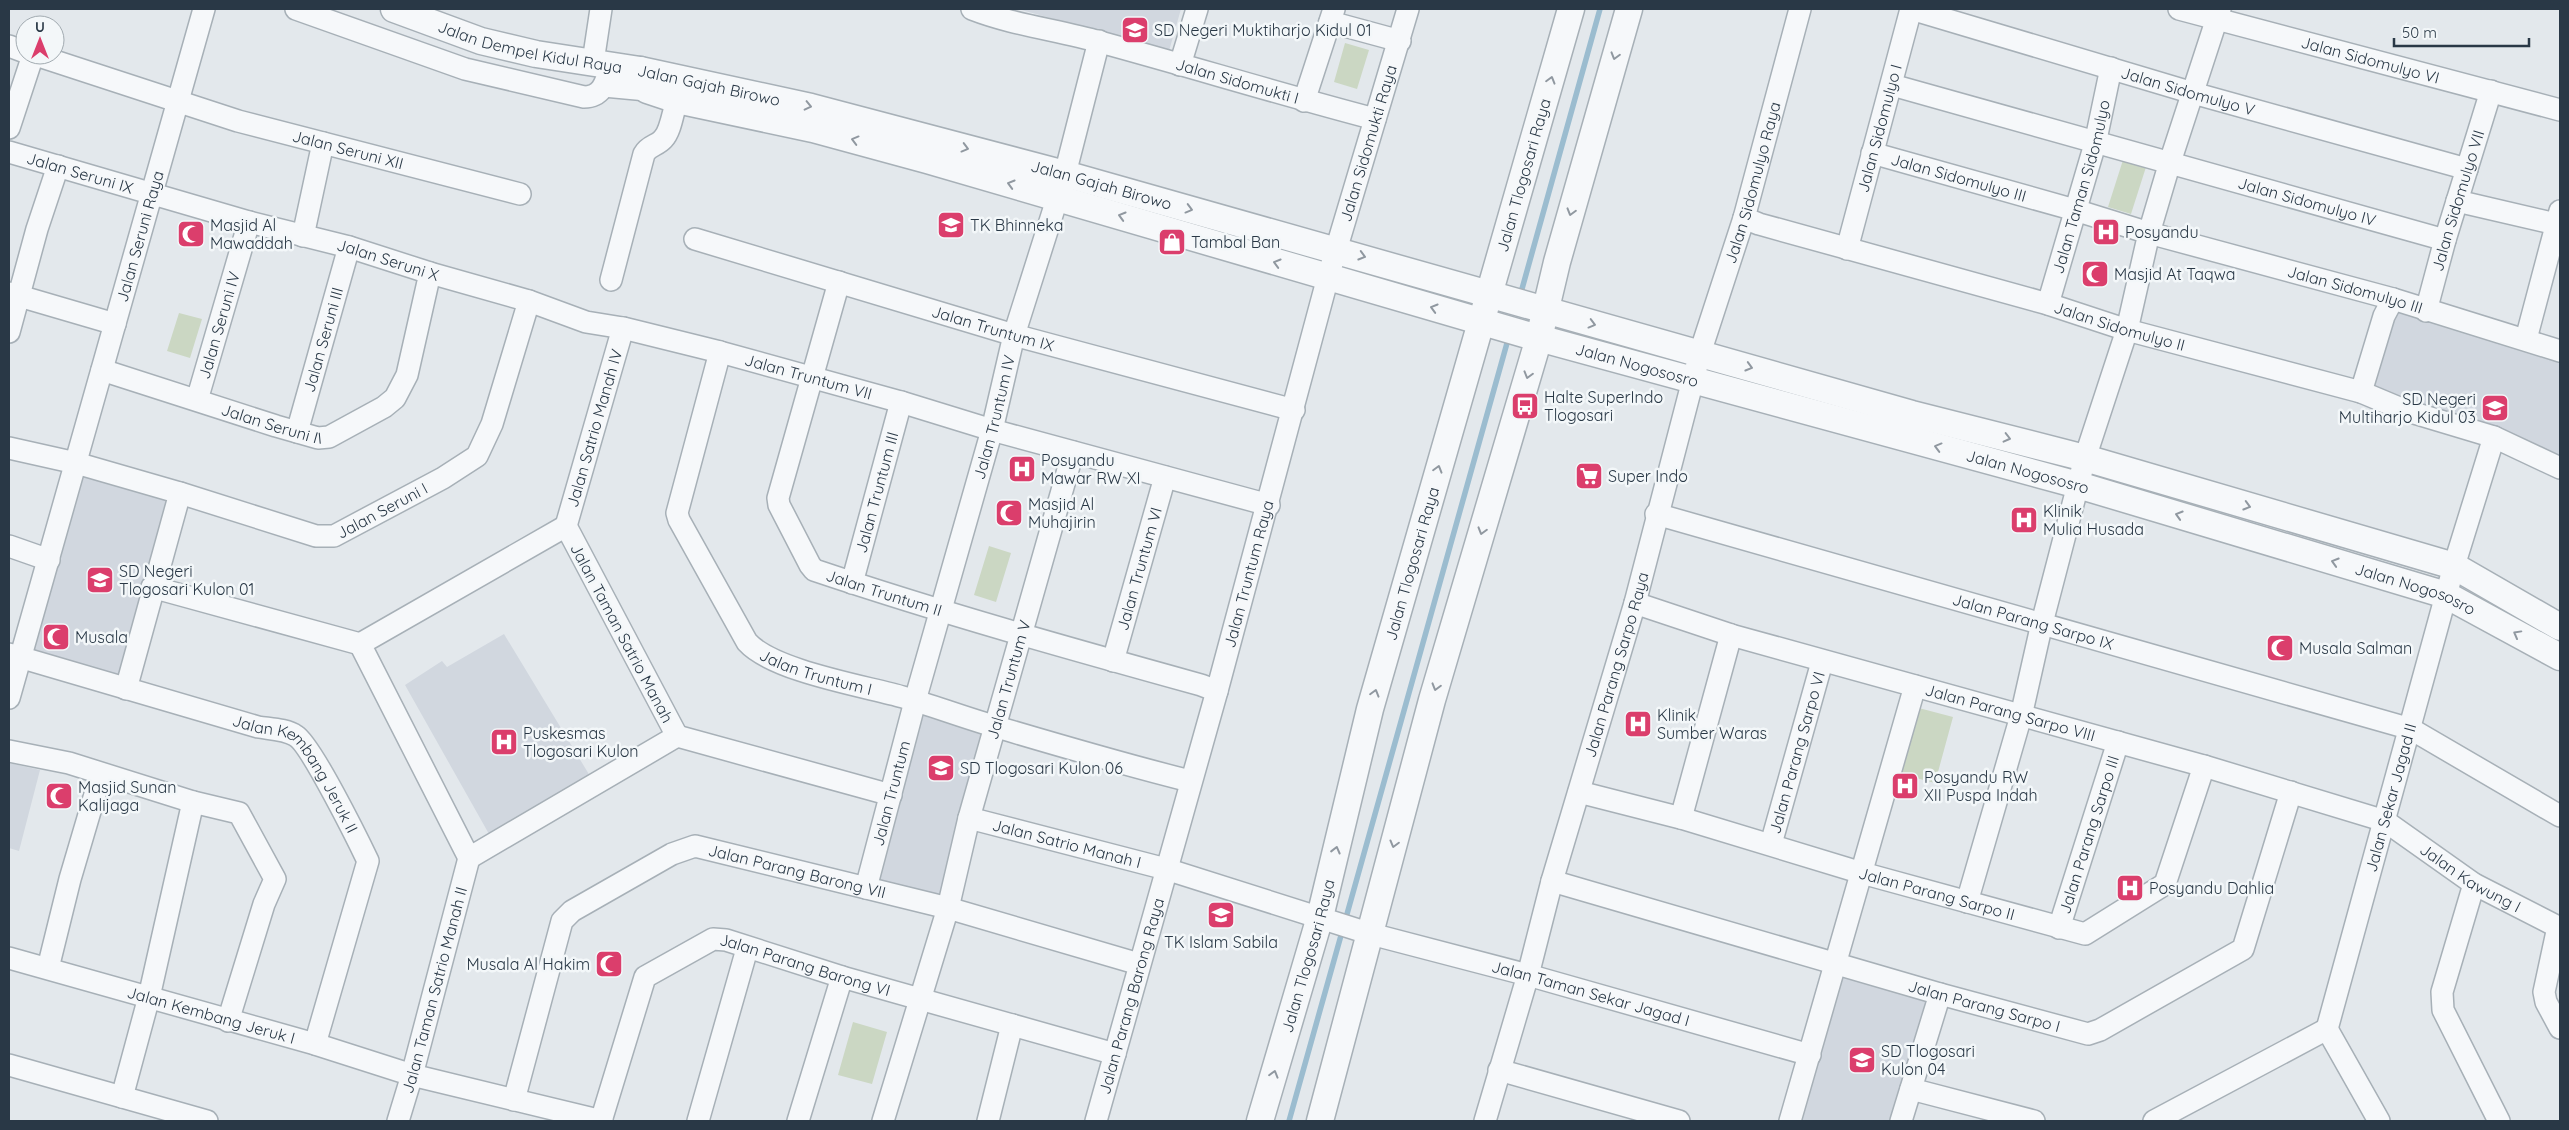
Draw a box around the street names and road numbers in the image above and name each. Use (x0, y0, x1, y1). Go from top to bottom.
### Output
street label: Jalan Dempel Kidul Raya (435, 16, 624, 77)
street label: Jalan Sidomulyo VI (2299, 32, 2442, 88)
street label: Jalan Sidomukti I (1173, 54, 1301, 108)
street label: Jalan Gajah Birowo (636, 60, 782, 110)
street label: Jalan Sidomukti Raya (1335, 62, 1401, 224)
street label: Jalan Sidomulyo I (1853, 62, 1906, 195)
street label: Jalan Sidomulyo V (2119, 62, 2258, 120)
street label: Jalan Tlogosari Raya (1492, 96, 1555, 254)
street label: Jalan Taman Sidomulyo (2048, 98, 2114, 276)
street label: Jalan Sidomulyo Raya (1720, 100, 1785, 266)
street label: Jalan Seruni XII (290, 125, 406, 173)
street label: Jalan Sidomulyo VII (2427, 127, 2488, 273)
street label: Jalan Seruni IX (24, 148, 136, 198)
street label: Jalan Sidomulyo III (1889, 149, 2029, 206)
street label: Jalan Gajah Birowo (1029, 155, 1174, 214)
street label: Jalan Seruni Raya (112, 168, 168, 304)
street label: Jalan Sidomulyo IV (2236, 172, 2379, 230)
street label: Jalan Seruni X (335, 234, 442, 285)
street label: Jalan Sidomulyo III (2285, 261, 2425, 318)
street label: Jalan Seruni IV (194, 269, 244, 381)
street label: Jalan Seruni III (299, 285, 347, 394)
street label: Jalan Sidomulyo II (2052, 297, 2187, 355)
street label: Jalan Truntum IX (929, 301, 1057, 355)
street label: Jalan Nogososro (1573, 338, 1701, 391)
street label: Jalan Satrio Manah IV (562, 346, 627, 509)
street label: Jalan Truntum VII (743, 349, 874, 404)
street label: Jalan Truntum IV (969, 353, 1019, 481)
street label: Jalan Seruni II (219, 399, 323, 448)
street label: Jalan Truntum III (851, 429, 903, 555)
street label: Jalan Nogososro (1964, 445, 2092, 498)
street label: Jalan Seruni I (333, 478, 431, 543)
street label: Jalan Tlogosari Raya (1380, 484, 1443, 642)
street label: Jalan Truntum Raya (1219, 498, 1278, 650)
street label: Jalan Truntum VI (1112, 505, 1166, 633)
street label: Jalan Taman Satrio Manah (566, 540, 678, 726)
street label: Jalan Nogososro (2353, 558, 2479, 619)
street label: Jalan Truntum II (823, 565, 944, 620)
street label: Jalan Parang Sarpo Raya (1580, 570, 1653, 760)
street label: Jalan Parang Sarpo IX (1950, 589, 2116, 654)
street label: Jalan Truntum V (982, 617, 1035, 742)
street label: Jalan Truntum I (756, 644, 874, 699)
street label: Jalan Parang Sarpo VI (1764, 669, 1829, 836)
street label: Jalan Parang Sarpo VIII (1923, 679, 2098, 745)
street label: Jalan Kembang Jeruk II (230, 710, 362, 836)
street label: Jalan Sekar Jagad II (2361, 721, 2420, 874)
street label: Jalan Truntum (867, 738, 914, 848)
street label: Jalan Parang Sarpo III (2054, 753, 2123, 916)
street label: Jalan Satrio Manah I (990, 814, 1143, 872)
street label: Jalan Kawung I (2416, 839, 2524, 916)
street label: Jalan Parang Barong VII (706, 840, 888, 902)
street label: Jalan Parang Sarpo II (1857, 863, 2017, 924)
street label: Jalan Tlogosari Raya (1277, 877, 1339, 1035)
street label: Jalan Taman Satrio Manah II (397, 885, 471, 1096)
street label: Jalan Parang Barong Raya (1094, 896, 1168, 1096)
street label: Jalan Parang Barong VI (719, 930, 893, 1000)
street label: Jalan Taman Sekar Jagad I (1489, 956, 1692, 1030)
street label: Jalan Parang Sarpo I (1906, 975, 2063, 1036)
street label: Jalan Kembang Jeruk I (125, 982, 297, 1048)

